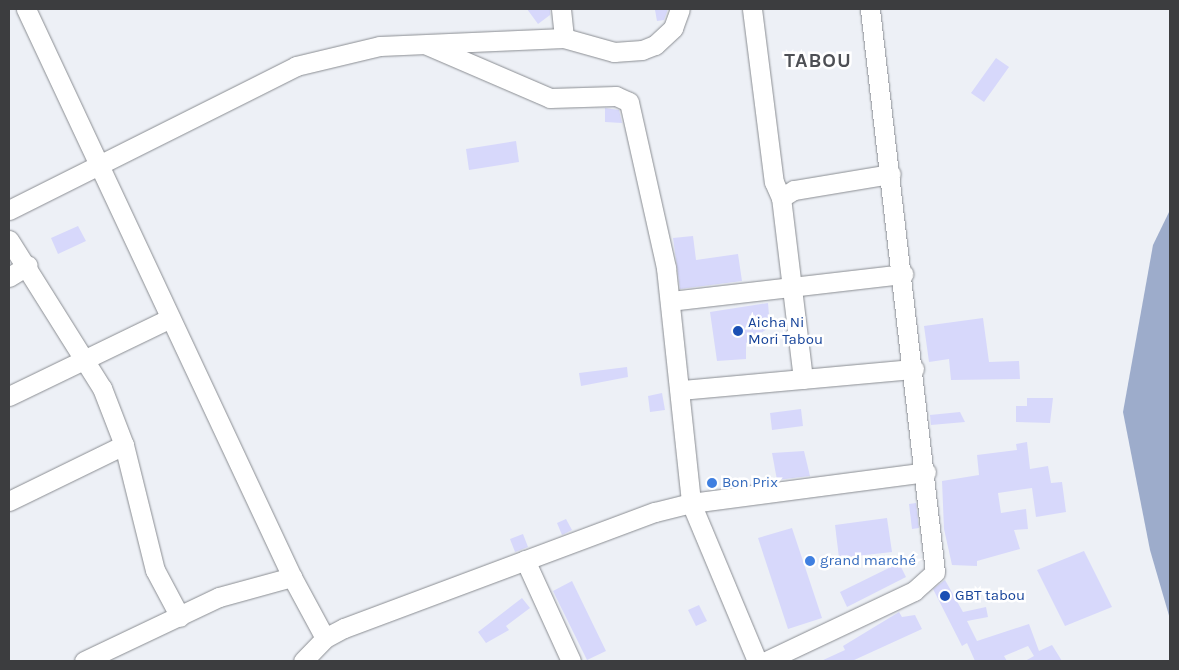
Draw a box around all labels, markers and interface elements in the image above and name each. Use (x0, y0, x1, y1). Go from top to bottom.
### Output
district label: TABOU (784, 48, 852, 72)
place label: Aicha Ni Mori Tabou (748, 313, 823, 348)
marker: Aicha Ni Mori Tabou (732, 325, 744, 337)
place label: Bon Prix (722, 474, 778, 492)
marker: Bon Prix (706, 477, 718, 489)
place label: grand marché (820, 552, 916, 570)
marker: grand marché (804, 555, 816, 567)
place label: GBT tabou (955, 587, 1025, 605)
marker: GBT tabou (939, 590, 951, 602)

